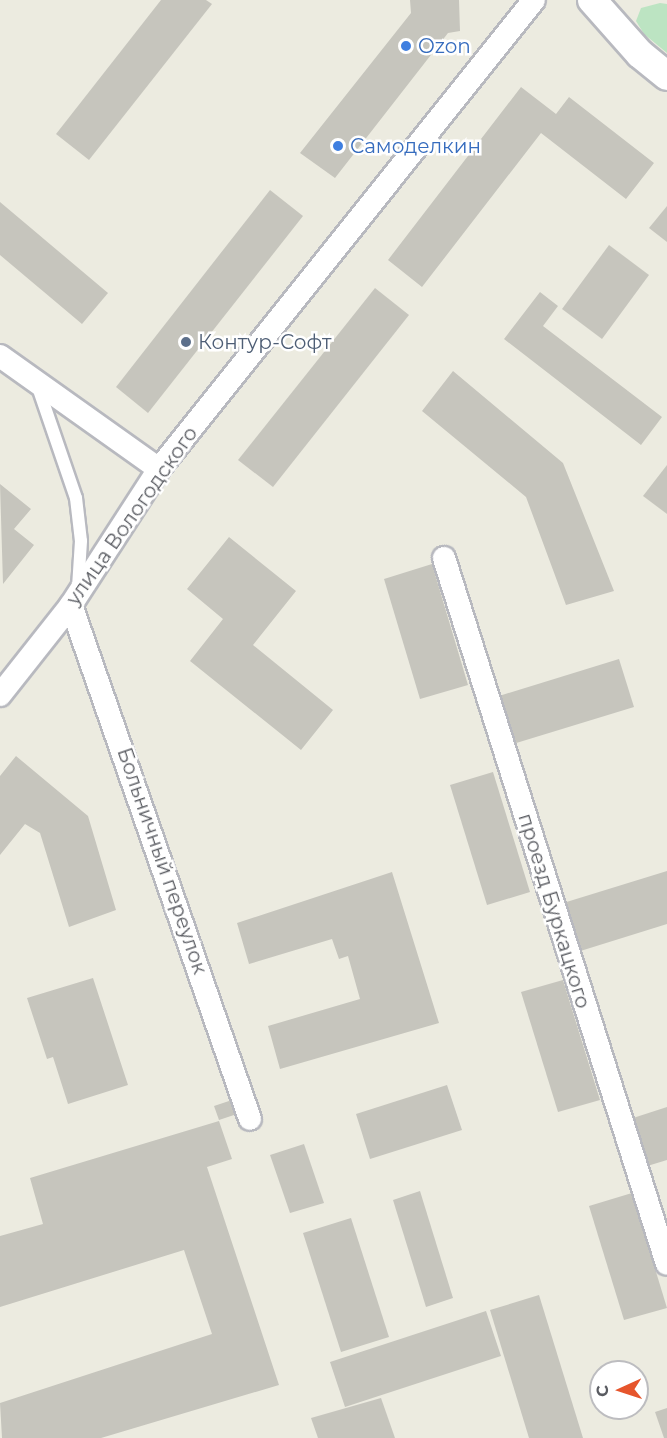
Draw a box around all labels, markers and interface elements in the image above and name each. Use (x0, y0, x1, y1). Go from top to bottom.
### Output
place label: Ozon (418, 34, 471, 58)
marker: Ozon (399, 39, 413, 53)
place label: Самоделкин (350, 134, 481, 158)
marker: Самоделкин (331, 139, 345, 153)
place label: Контур-Софт (198, 330, 331, 354)
marker: Контур-Софт (179, 335, 193, 349)
street label: улица Вологодского (61, 422, 203, 610)
street label: Больничный переулок (112, 745, 212, 977)
street label: проезд Буркацкого (513, 811, 595, 1011)
north arrow (589, 1360, 649, 1420)
text: С (593, 1385, 612, 1397)

